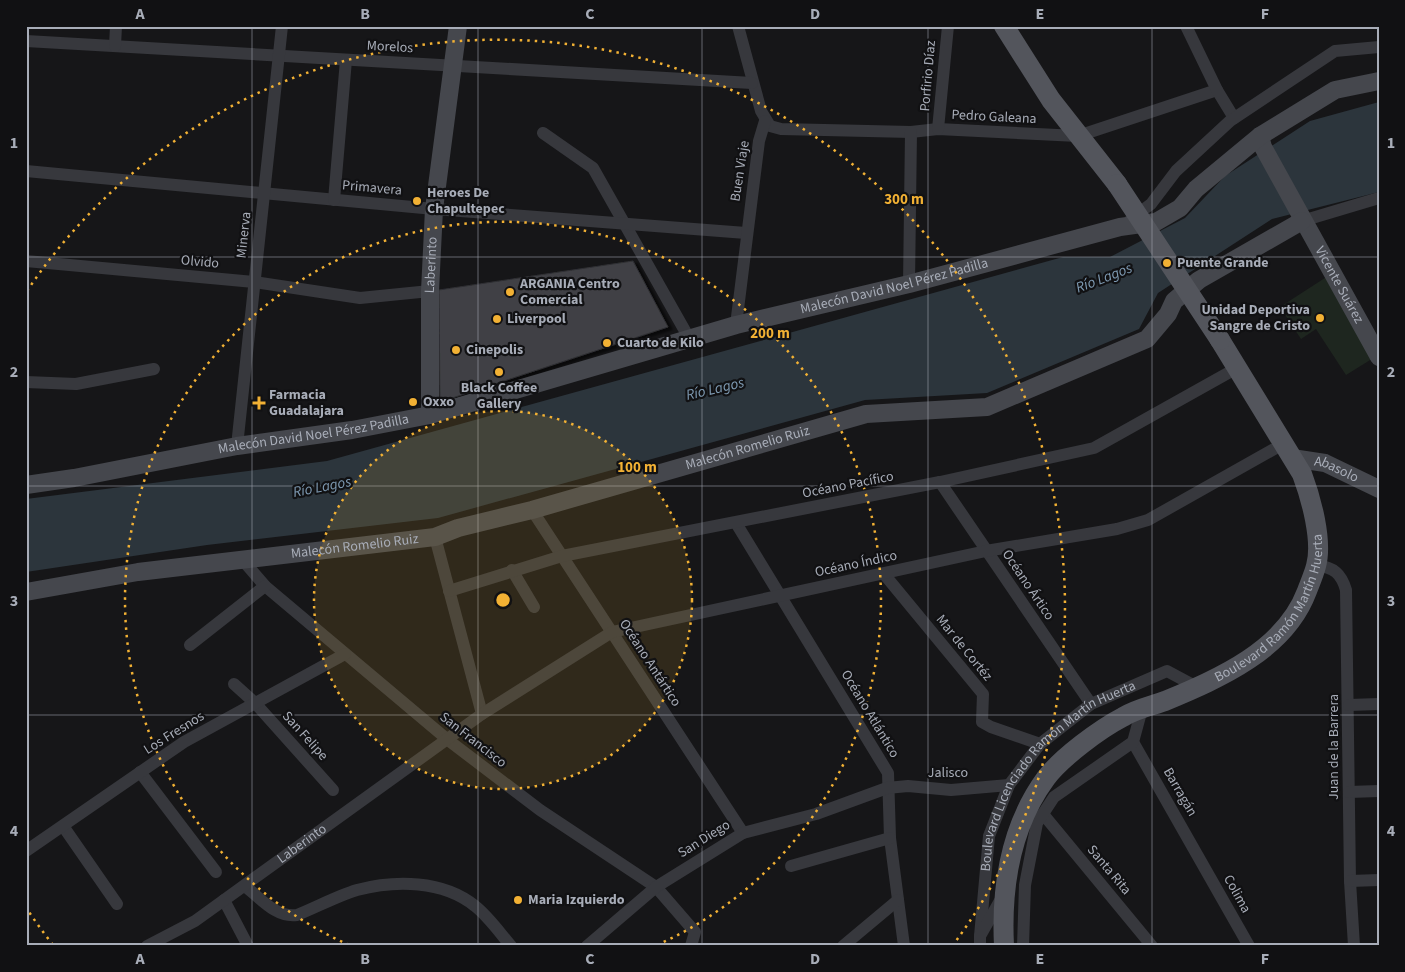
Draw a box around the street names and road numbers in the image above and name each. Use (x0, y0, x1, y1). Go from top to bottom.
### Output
street label: Morelos (366, 36, 414, 58)
street label: Porfirio Díaz (915, 40, 941, 112)
street label: Pedro Galeana (951, 105, 1037, 129)
street label: Buen Viaje (725, 139, 755, 203)
street label: Primavera (341, 175, 403, 201)
street label: Minerva (232, 211, 256, 259)
street label: Laberinto (420, 236, 443, 294)
street label: Vicente Suárez (1310, 243, 1369, 327)
street label: Olvido (180, 250, 220, 274)
street label: Malecón David Noel Pérez Padilla (798, 253, 990, 319)
street label: Malecón David Noel Pérez Padilla (216, 409, 411, 460)
street label: Malecón Romelio Ruiz (683, 421, 812, 475)
street label: Abasolo (1313, 451, 1362, 488)
street label: Océano Pacífico (801, 466, 895, 504)
street label: Malecón Romelio Ruiz (290, 529, 420, 564)
street label: Boulevard Ramón Martín Huerta (1211, 533, 1328, 687)
street label: Océano Índico (813, 546, 899, 582)
street label: Océano Ártico (997, 546, 1059, 624)
street label: Mar de Cortéz (931, 611, 997, 686)
street label: Océano Antártico (614, 615, 686, 711)
street label: Océano Atlántico (836, 666, 904, 762)
street label: Boulevard Licenciado Ramón Martín Huerta (976, 676, 1139, 872)
street label: Juan de la Barrera (1324, 694, 1344, 800)
street label: Los Fresnos (140, 706, 208, 760)
street label: San Felipe (277, 707, 333, 765)
street label: San Francisco (435, 707, 511, 773)
street label: Jalisco (928, 763, 968, 783)
street label: Barragán (1158, 764, 1202, 820)
street label: San Diego (674, 815, 734, 863)
street label: Laberinto (273, 819, 331, 869)
street label: Santa Rita (1082, 841, 1136, 899)
street label: Colima (1218, 871, 1256, 917)

